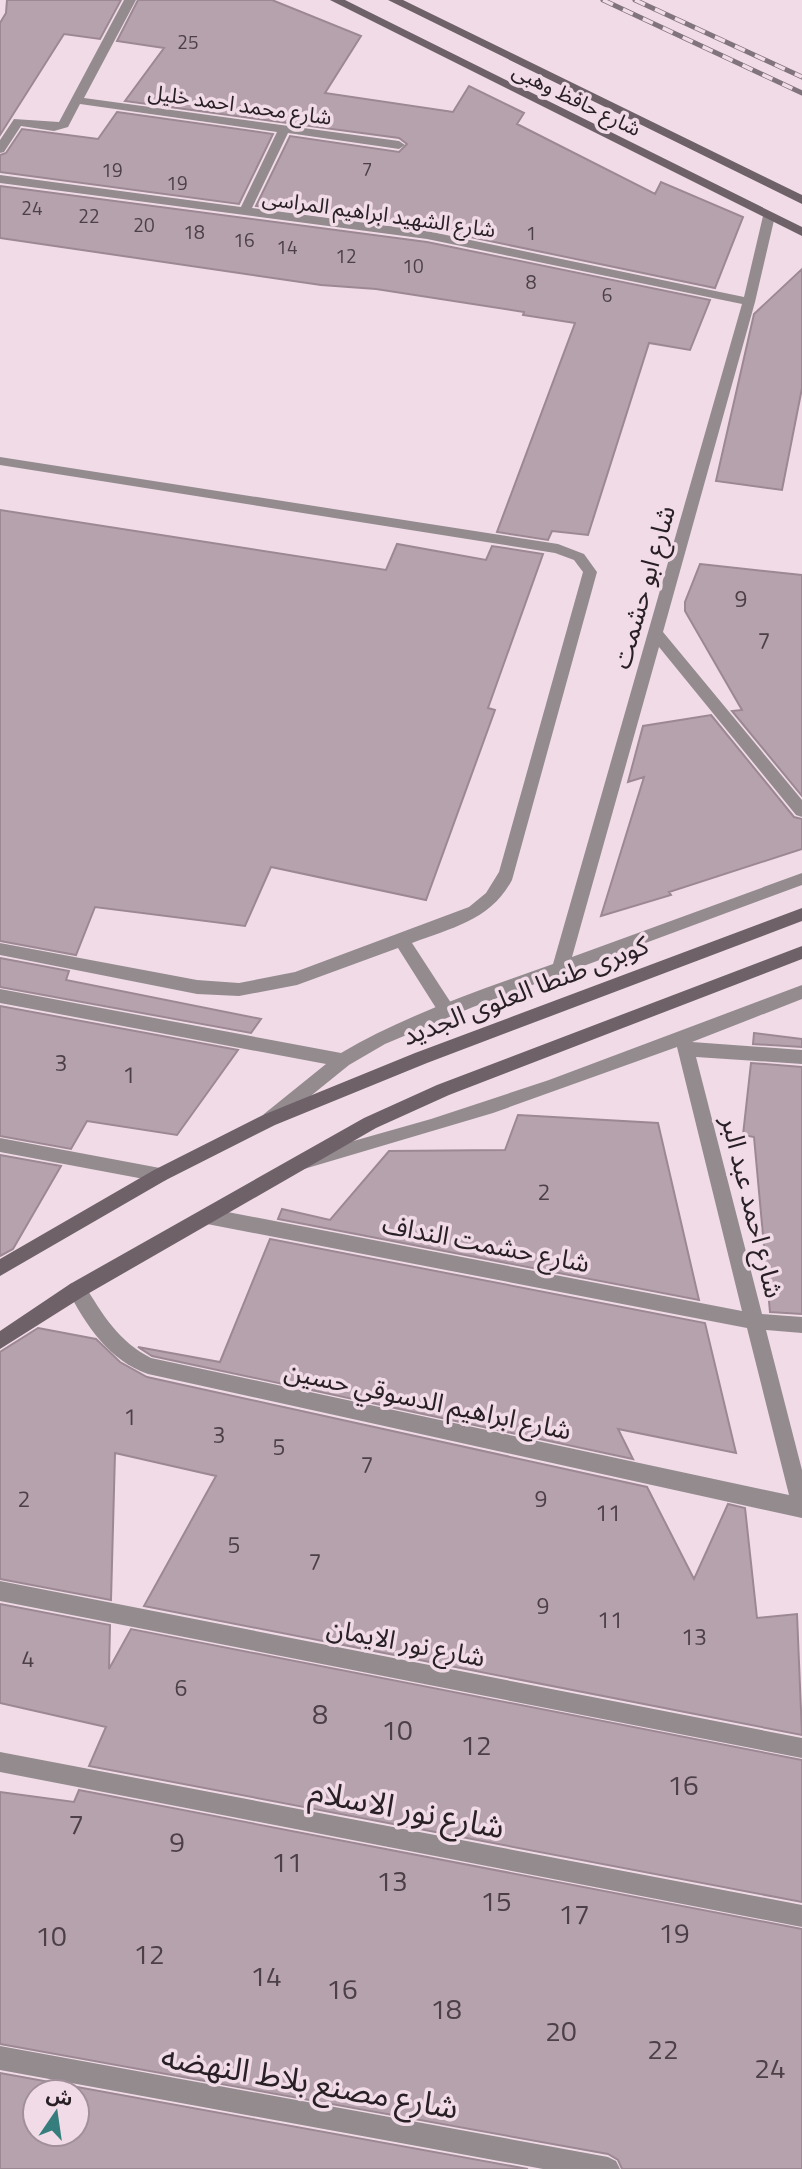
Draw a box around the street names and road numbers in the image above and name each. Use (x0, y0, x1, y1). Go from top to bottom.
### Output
street label: شارع حافظ وهبى (507, 54, 647, 144)
street label: شارع محمد احمد خليل (146, 75, 334, 133)
street label: شارع الشهيد ابراهيم المراسى (260, 181, 498, 245)
street label: شارع ابو حشمت (601, 501, 685, 673)
street label: كوبرى طنطا العلوى الجديد (396, 925, 654, 1055)
street label: شارع احمد عبد البر (711, 1111, 794, 1302)
street label: شارع حشمت النداف (379, 1204, 593, 1282)
street label: شارع ابراهيم الدسوقي حسين (281, 1351, 575, 1450)
street label: شارع نور الايمان (324, 1608, 488, 1676)
street label: شارع نور الاسلام (305, 1766, 509, 1851)
street label: شارع مصنع بلاط النهضه (158, 2031, 462, 2132)

